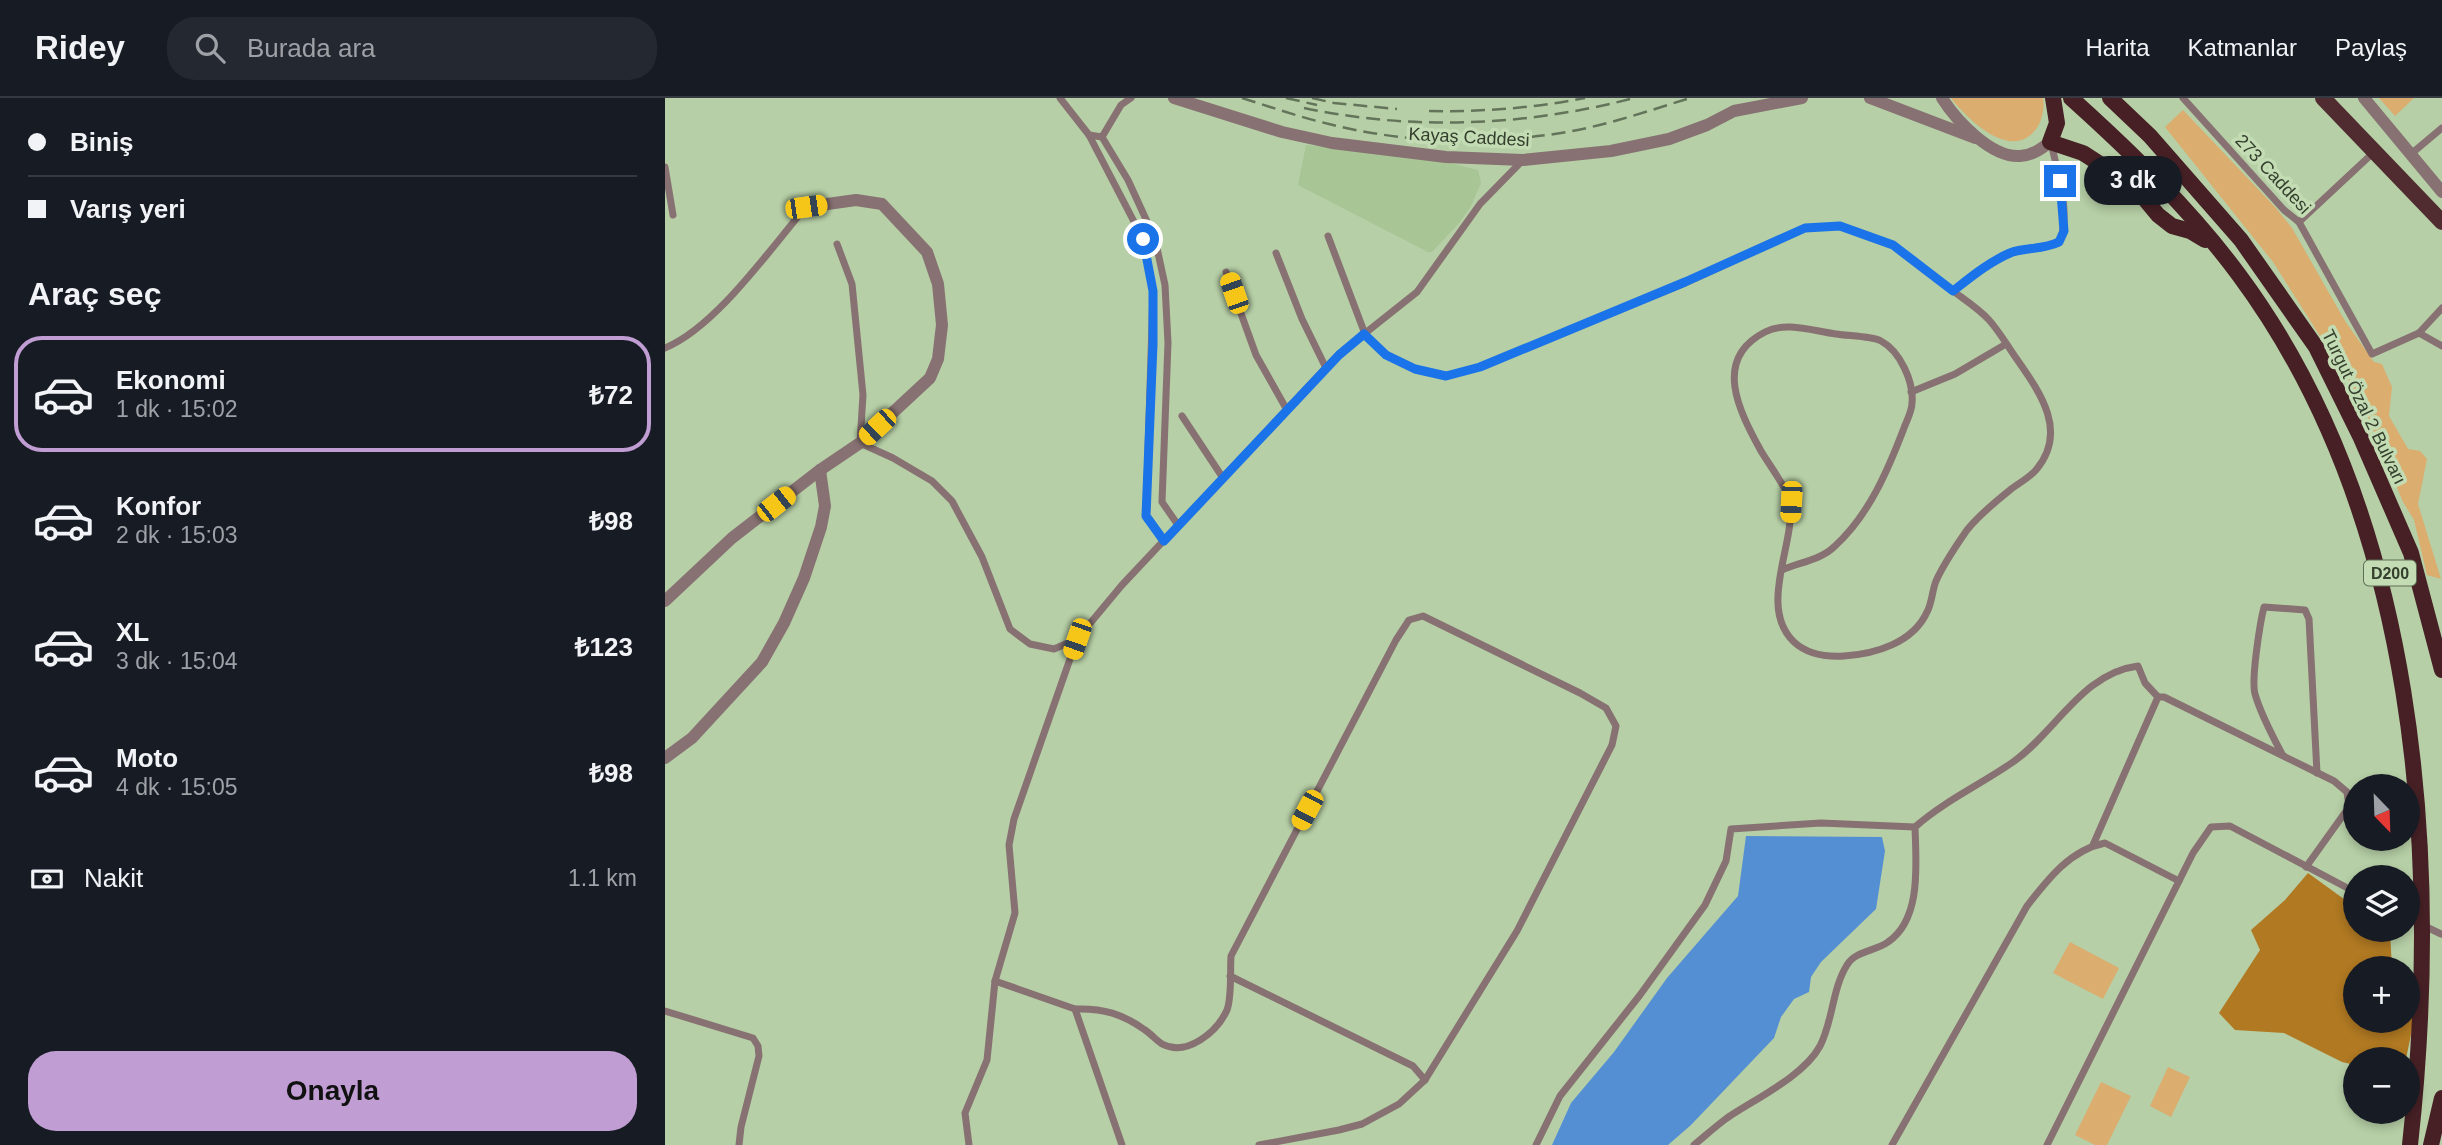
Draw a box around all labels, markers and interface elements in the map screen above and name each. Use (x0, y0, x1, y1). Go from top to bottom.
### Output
search box (167, 17, 657, 80)
text: Ridey (35, 29, 125, 66)
icon: search (191, 29, 229, 67)
text: Burada ara (247, 33, 376, 63)
text: Harita (2086, 34, 2150, 61)
text: Katmanlar (2188, 34, 2297, 61)
text: Paylaş (2335, 34, 2407, 61)
street label: Kayaş Caddesi (1408, 124, 1530, 150)
text: Biniş (70, 127, 134, 157)
street label: 273 Caddesi (2231, 130, 2315, 218)
callout: 3 dk (2085, 156, 2183, 206)
route end (2044, 165, 2076, 197)
text: 3 dk (2110, 167, 2156, 193)
text: Varış yeri (70, 194, 186, 224)
car (784, 194, 829, 220)
route start (1127, 223, 1159, 255)
car (1218, 270, 1251, 316)
text: Araç seç (28, 276, 161, 312)
street label: Turgut Özal 2 Bulvarı (2318, 326, 2410, 488)
icon: car (32, 363, 95, 426)
text: Ekonomi (116, 365, 226, 395)
text: ₺72 (589, 380, 633, 410)
text: 1 dk · 15:02 (116, 396, 237, 422)
car (855, 405, 900, 449)
car (1780, 480, 1803, 524)
car (753, 483, 800, 525)
icon: car (32, 489, 95, 552)
text: Konfor (116, 491, 201, 521)
text: ₺98 (589, 506, 633, 536)
text: 2 dk · 15:03 (116, 522, 237, 548)
road number: D200 (2364, 560, 2416, 586)
icon: car (32, 615, 95, 678)
car (1061, 616, 1094, 662)
text: XL (116, 617, 149, 647)
text: ₺123 (575, 632, 633, 662)
text: 3 dk · 15:04 (116, 648, 237, 674)
icon: car (32, 741, 95, 804)
text: Moto (116, 743, 178, 773)
text: ₺98 (589, 758, 633, 788)
text: 4 dk · 15:05 (116, 774, 237, 800)
north arrow (2343, 774, 2420, 850)
map controls (2343, 774, 2420, 1124)
car (1288, 787, 1327, 833)
icon: cash (28, 860, 66, 898)
text: Nakit (84, 863, 143, 893)
text: 1.1 km (568, 865, 637, 891)
button: layers (2343, 865, 2420, 942)
button: + (2343, 956, 2420, 1033)
button: − (2343, 1047, 2420, 1124)
button: Onayla (28, 1051, 637, 1131)

